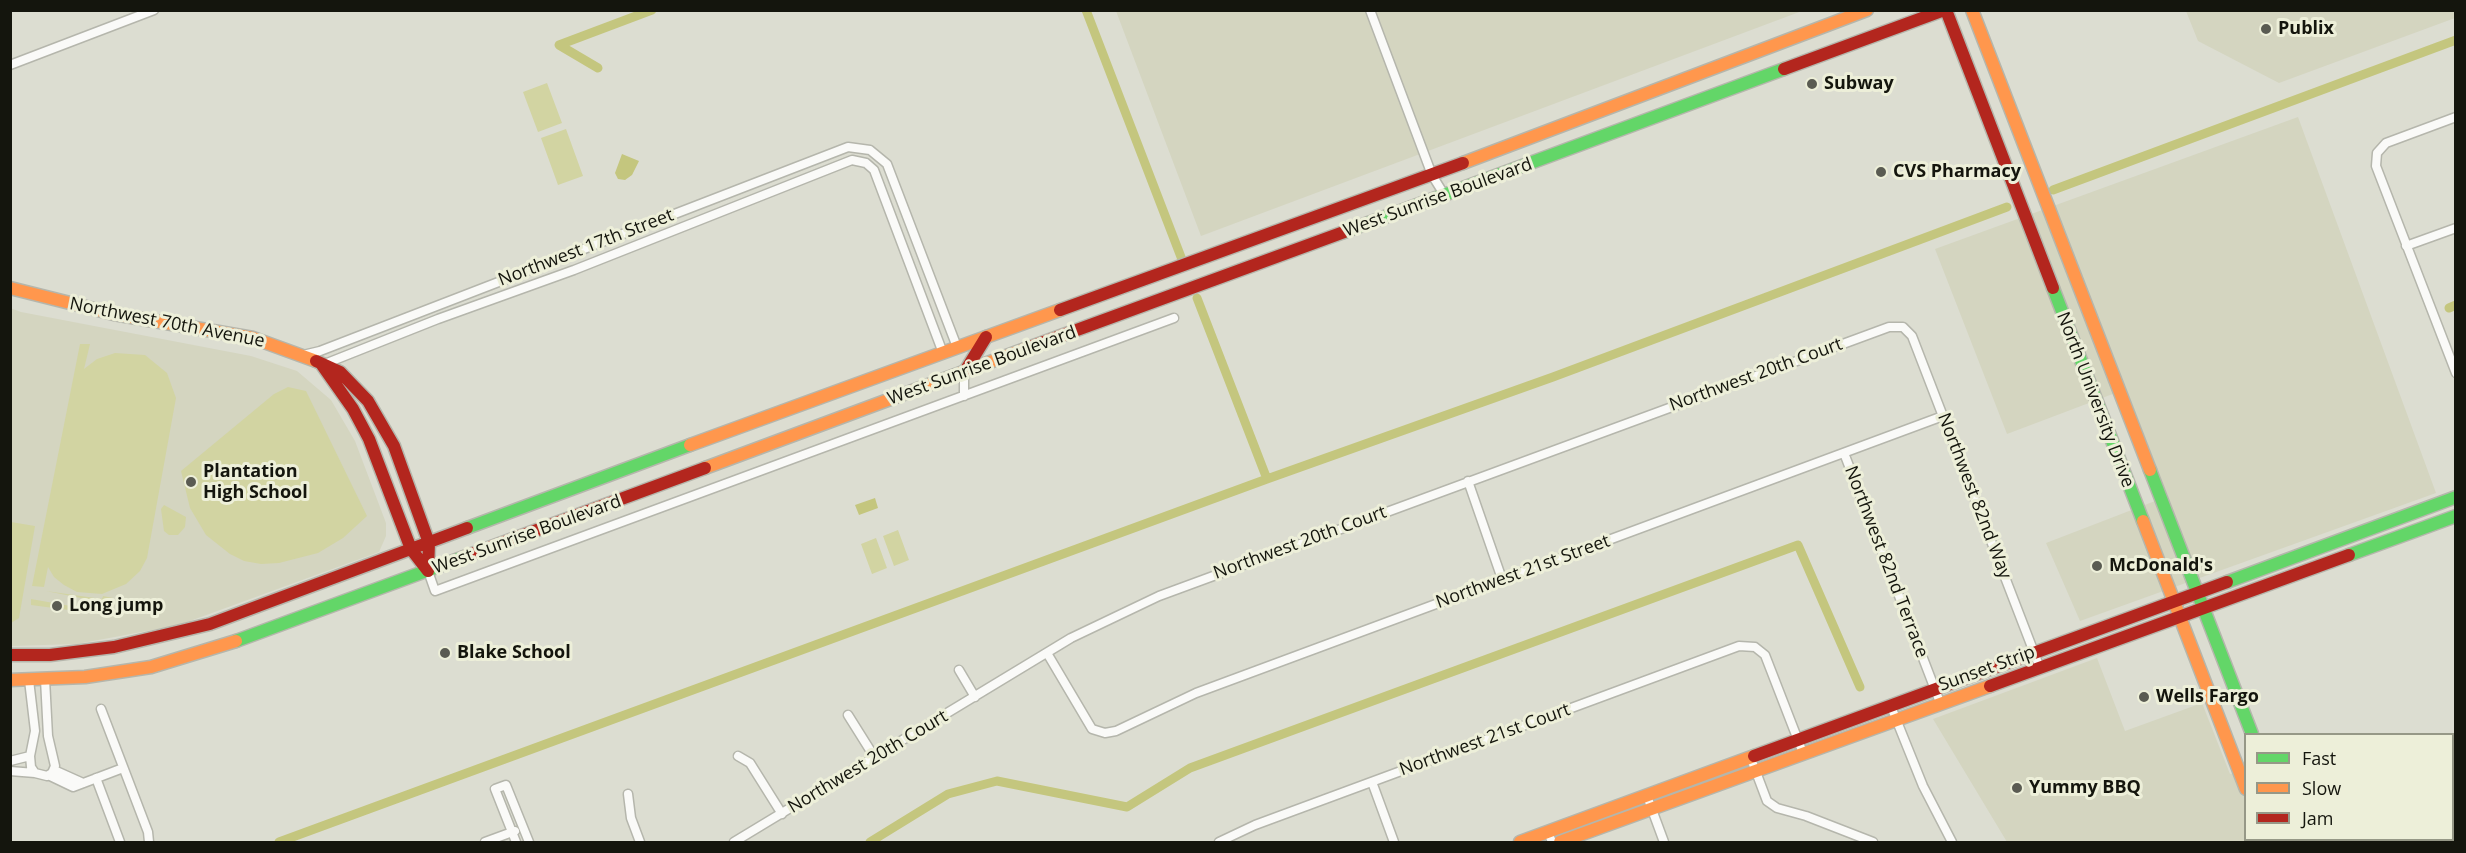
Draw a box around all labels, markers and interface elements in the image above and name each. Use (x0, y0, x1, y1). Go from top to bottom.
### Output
place label: Publix (2278, 18, 2334, 40)
marker: Publix (2259, 22, 2273, 36)
place label: Subway (1824, 73, 1894, 95)
marker: Subway (1805, 77, 1819, 91)
street label: West Sunrise Boulevard (1341, 154, 1535, 242)
place label: CVS Pharmacy (1893, 161, 2021, 183)
marker: CVS Pharmacy (1874, 165, 1888, 179)
street label: Northwest 17th Street (495, 205, 677, 291)
street label: Northwest 70th Avenue (68, 293, 266, 353)
street label: North University Drive (2052, 309, 2138, 491)
street label: West Sunrise Boulevard (885, 322, 1079, 410)
street label: Northwest 20th Court (1667, 334, 1845, 416)
street label: Northwest 82nd Way (1932, 410, 2016, 582)
place label: Plantation High School (203, 461, 308, 504)
street label: Northwest 82nd Terrace (1839, 463, 1933, 661)
marker: Plantation High School (184, 475, 198, 489)
street label: West Sunrise Boulevard (430, 491, 624, 579)
street label: Northwest 20th Court (1211, 502, 1389, 584)
street label: Northwest 21st Street (1433, 530, 1613, 614)
place label: McDonald's (2109, 555, 2213, 577)
marker: McDonald's (2090, 559, 2104, 573)
place label: Long jump (69, 595, 163, 617)
marker: Long jump (50, 599, 64, 613)
place label: Blake School (457, 642, 571, 664)
street label: Sunset Strip (1936, 642, 2038, 696)
marker: Blake School (438, 646, 452, 660)
place label: Wells Fargo (2156, 686, 2259, 708)
marker: Wells Fargo (2137, 690, 2151, 704)
street label: Northwest 21st Court (1397, 699, 1573, 781)
street label: Northwest 20th Court (784, 706, 952, 818)
legend (2244, 733, 2454, 841)
text: Fast (2302, 746, 2336, 770)
text: Slow (2302, 776, 2341, 800)
place label: Yummy BBQ (2029, 777, 2141, 799)
marker: Yummy BBQ (2010, 781, 2024, 795)
text: Jam (2302, 806, 2334, 830)

